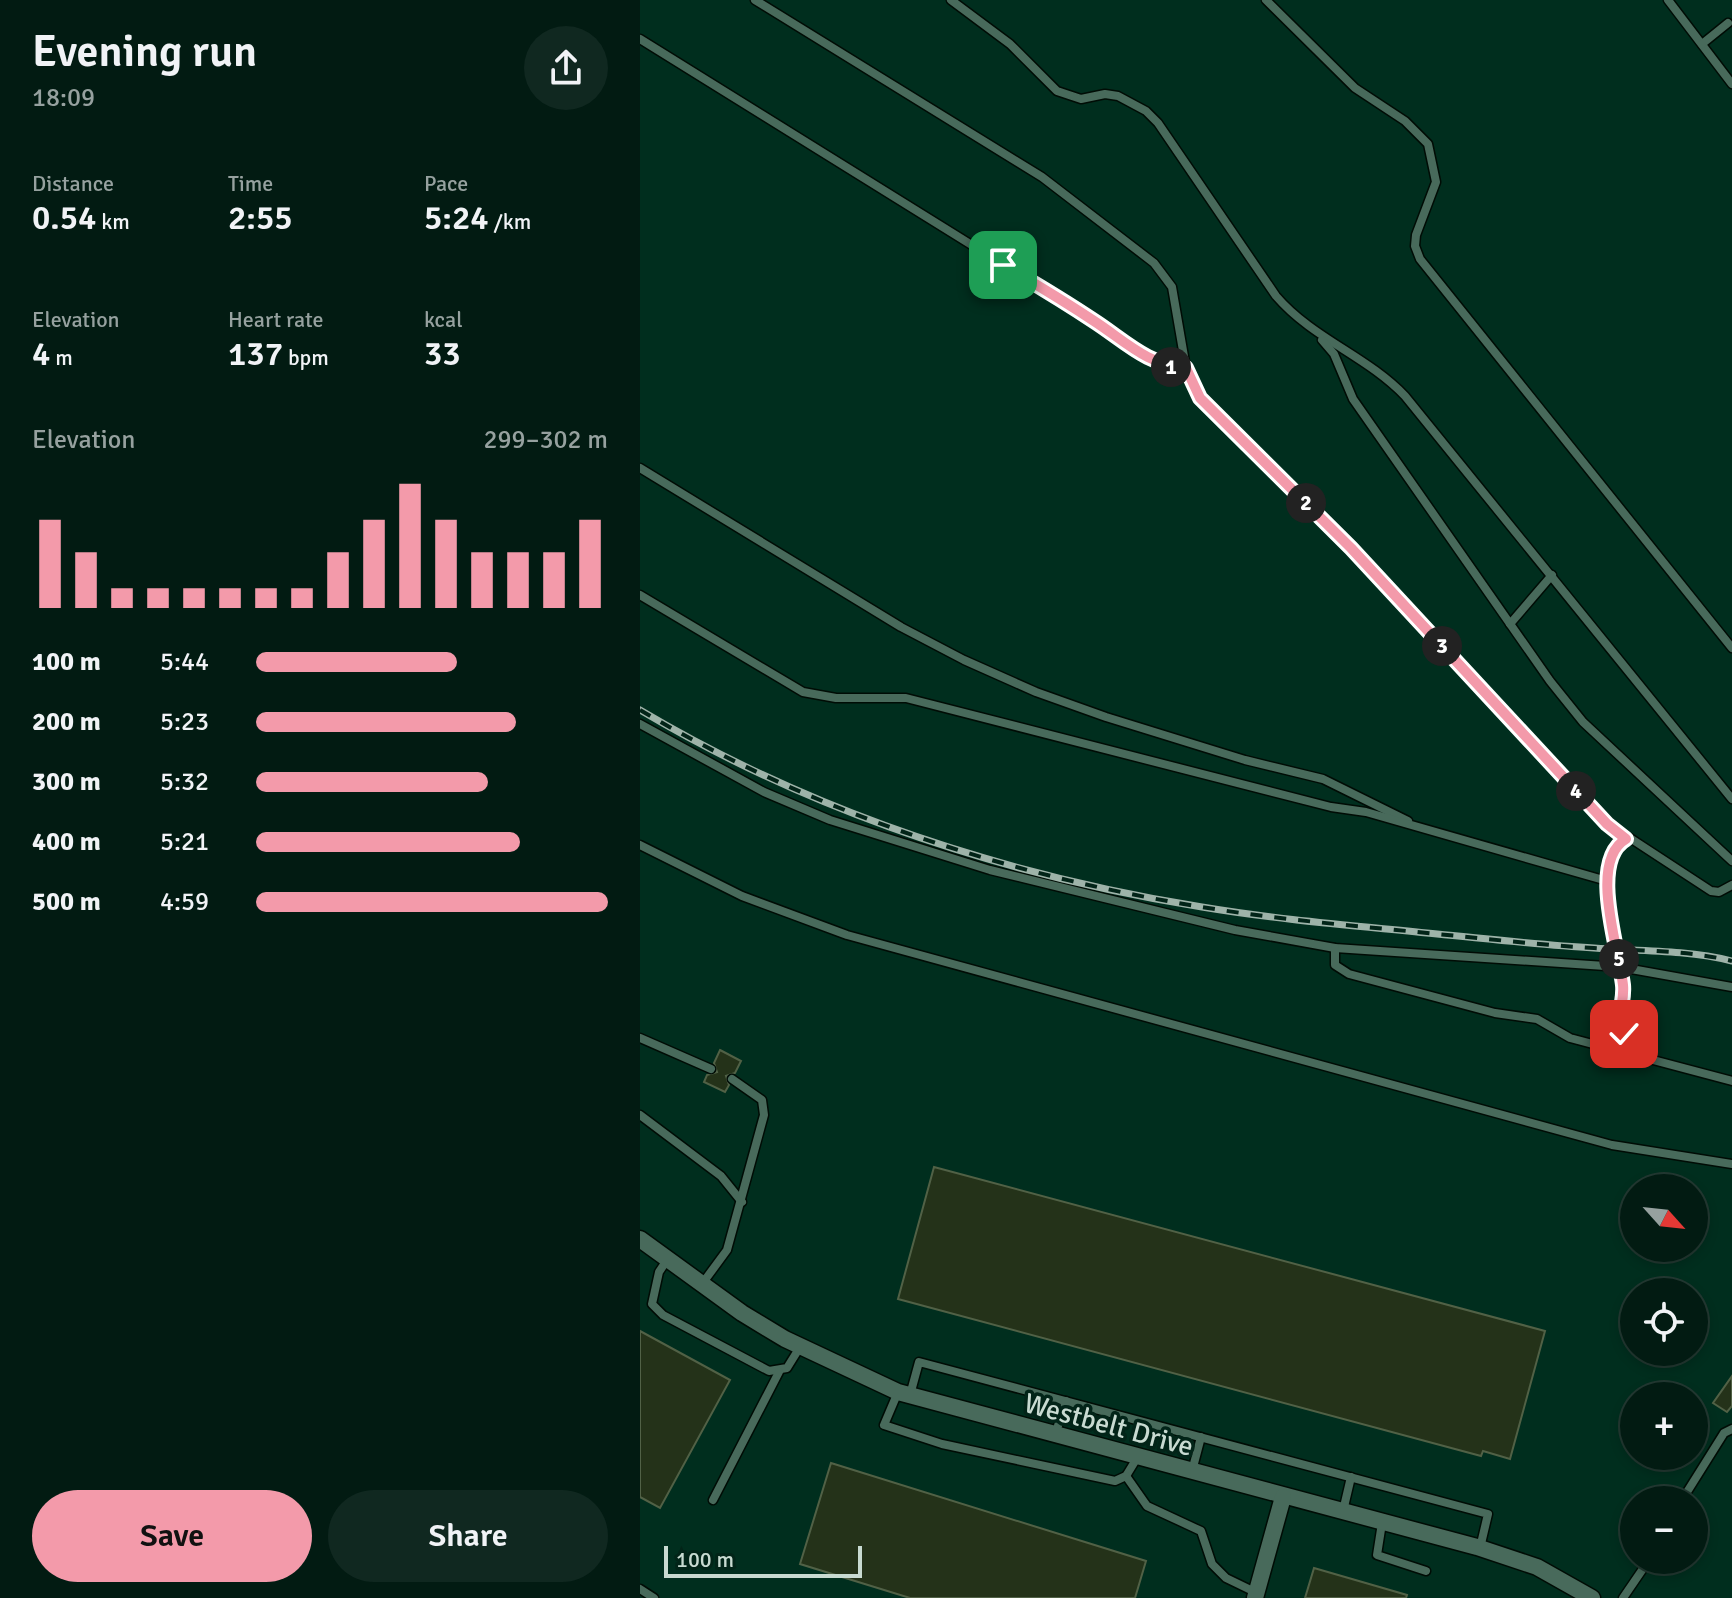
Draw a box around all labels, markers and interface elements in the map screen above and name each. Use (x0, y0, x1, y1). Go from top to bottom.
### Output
text: Evening run (32, 25, 257, 79)
button: share (524, 26, 608, 110)
text: 18:09 (32, 82, 95, 114)
text: Distance (32, 170, 114, 197)
text: Time (228, 170, 273, 197)
text: Pace (424, 170, 468, 197)
text: 0.54 (32, 197, 96, 239)
text: 2:55 (228, 197, 293, 239)
text: 5:24 (424, 197, 489, 239)
text: km (96, 208, 130, 235)
text: /km (489, 208, 531, 235)
pin (969, 231, 1037, 299)
icon: arrive (981, 243, 1025, 287)
text: Elevation (32, 306, 120, 333)
text: Heart rate (228, 306, 323, 333)
text: kcal (424, 306, 463, 333)
text: 4 (32, 333, 50, 375)
text: 137 (228, 333, 283, 375)
text: 33 (424, 333, 461, 375)
text: m (50, 344, 73, 371)
text: bpm (283, 344, 329, 371)
pin: 1 (1151, 347, 1191, 387)
text: 1 (1165, 353, 1177, 380)
text: Elevation (32, 424, 136, 456)
text: 299–302 m (484, 424, 608, 456)
pin: 2 (1286, 483, 1326, 523)
text: 2 (1300, 489, 1312, 516)
pin: 3 (1422, 626, 1462, 666)
text: 3 (1436, 632, 1448, 659)
text: 100 m (32, 646, 101, 678)
text: 5:44 (160, 646, 209, 678)
text: 200 m (32, 706, 101, 738)
text: 5:23 (160, 706, 209, 738)
text: 300 m (32, 766, 101, 798)
text: 5:32 (160, 766, 209, 798)
pin: 4 (1556, 771, 1596, 811)
text: 4 (1570, 777, 1582, 804)
text: 400 m (32, 826, 101, 858)
text: 5:21 (160, 826, 209, 858)
text: 500 m (32, 886, 101, 918)
text: 4:59 (160, 886, 209, 918)
pin: 5 (1599, 939, 1639, 979)
text: 5 (1613, 945, 1625, 972)
pin (1590, 1000, 1658, 1068)
icon: check (1602, 1012, 1646, 1056)
north arrow (1620, 1174, 1708, 1262)
map controls (1620, 1174, 1708, 1574)
button: locate (1620, 1278, 1708, 1366)
button: + (1620, 1382, 1708, 1470)
street label: Westbelt Drive (1020, 1386, 1197, 1464)
button: − (1620, 1486, 1708, 1574)
button: Save (32, 1490, 312, 1582)
button: Share (328, 1490, 608, 1582)
scale bar (664, 1542, 862, 1578)
text: 100 m (676, 1546, 734, 1573)

